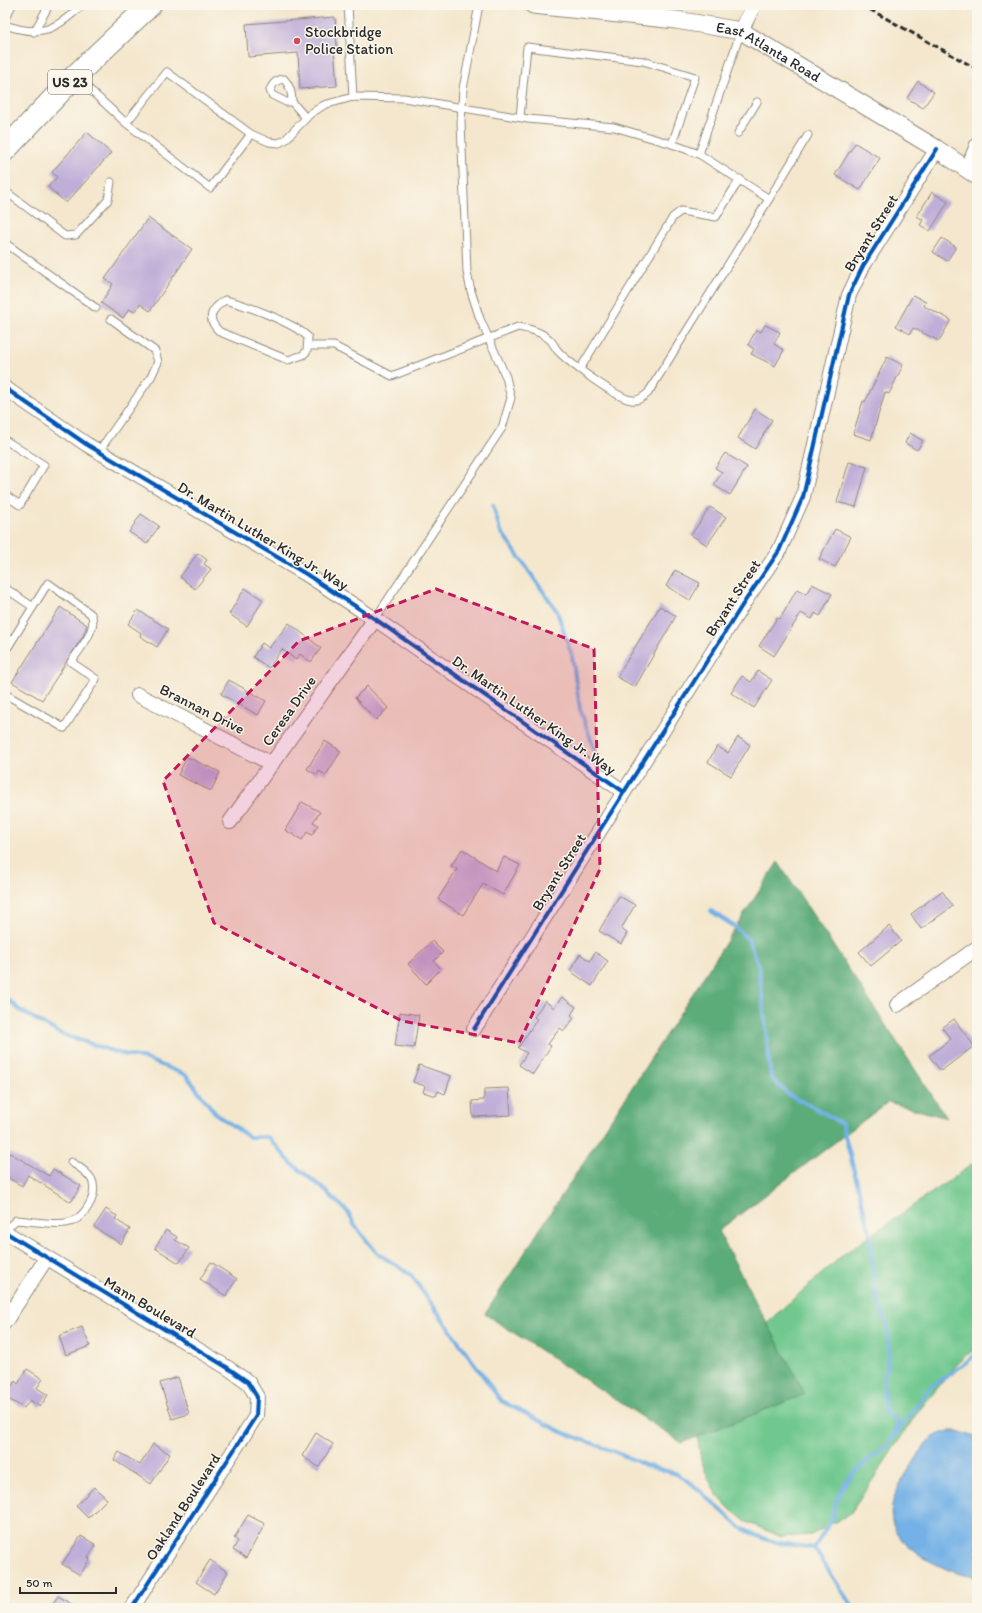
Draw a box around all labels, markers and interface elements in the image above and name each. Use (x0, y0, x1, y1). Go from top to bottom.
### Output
street label: East Atlanta Road (715, 18, 825, 86)
place label: Stockbridge Police Station (305, 23, 393, 58)
marker: Stockbridge Police Station (292, 36, 302, 46)
road number: US 23 (48, 70, 92, 94)
street label: Bryant Street (840, 191, 902, 275)
street label: Dr. Martin Luther King Jr. Way (174, 478, 352, 594)
street label: Bryant Street (702, 556, 765, 640)
street label: Dr. Martin Luther King Jr. Way (449, 651, 619, 779)
street label: Ceresa Drive (258, 672, 320, 750)
street label: Brannan Drive (157, 680, 247, 738)
street label: Bryant Street (528, 830, 590, 914)
street label: Mann Boulevard (101, 1272, 199, 1342)
street label: Oakland Boulevard (142, 1450, 224, 1564)
scale bar (20, 1569, 116, 1595)
text: 50 m (26, 1576, 52, 1590)

